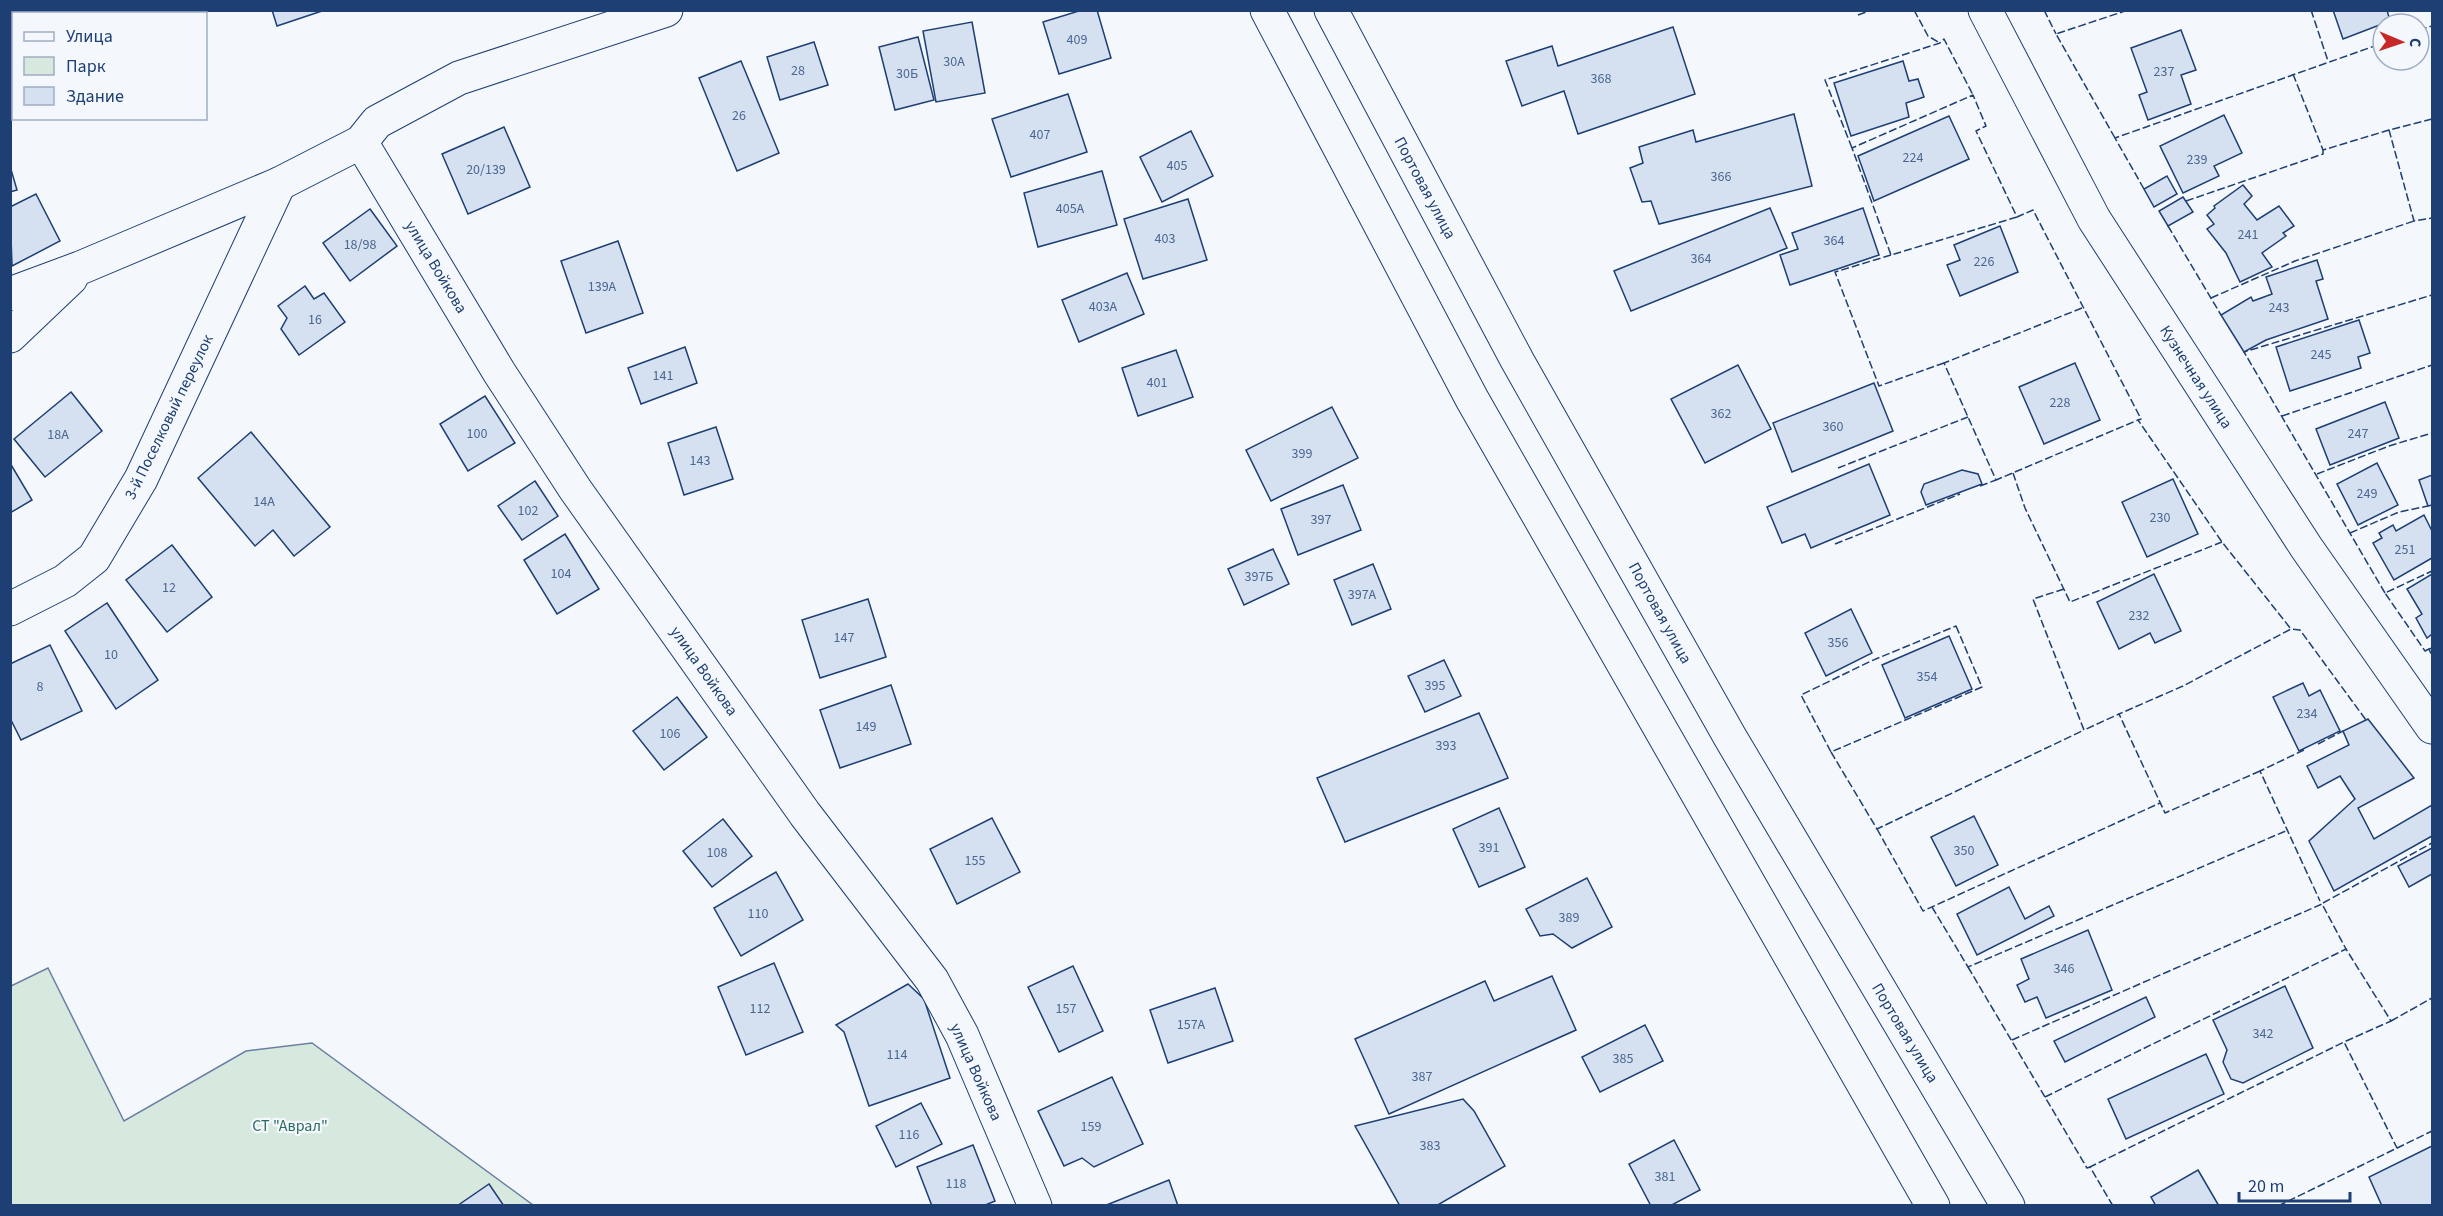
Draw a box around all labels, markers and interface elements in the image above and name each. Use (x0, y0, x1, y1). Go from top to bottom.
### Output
legend (12, 12, 207, 120)
north arrow (2371, 12, 2431, 72)
text: Улица (66, 24, 113, 49)
house number: 409 (1067, 30, 1087, 50)
text: С (2404, 37, 2426, 48)
house number: 30А (943, 52, 965, 72)
text: Парк (66, 54, 106, 79)
house number: 28 (791, 61, 805, 81)
house number: 237 (2154, 62, 2174, 82)
house number: 30Б (896, 64, 918, 84)
house number: 368 (1591, 69, 1611, 89)
text: Здание (66, 84, 124, 109)
house number: 26 (732, 106, 746, 126)
house number: 407 (1030, 125, 1050, 145)
street label: Портовая улица (1389, 133, 1461, 243)
house number: 224 (1903, 148, 1923, 168)
house number: 239 (2187, 150, 2207, 170)
house number: 405 (1167, 156, 1187, 176)
house number: 20/139 (466, 160, 506, 180)
house number: 366 (1711, 167, 1731, 187)
house number: 405А (1056, 199, 1085, 219)
street label: улица Войкова (400, 216, 472, 318)
house number: 241 (2238, 225, 2258, 245)
house number: 403 (1155, 229, 1175, 249)
house number: 364 (1824, 231, 1844, 251)
house number: 18/98 (344, 235, 376, 255)
house number: 364 (1691, 249, 1711, 269)
house number: 226 (1974, 252, 1994, 272)
house number: 139А (588, 277, 617, 297)
house number: 403А (1089, 297, 1118, 317)
house number: 243 (2269, 298, 2289, 318)
house number: 16 (308, 310, 322, 330)
street label: Кузнечная улица (2154, 321, 2238, 433)
street label: 3-й Поселковый переулок (119, 331, 219, 503)
house number: 245 (2311, 345, 2331, 365)
house number: 141 (653, 366, 673, 386)
house number: 401 (1147, 373, 1167, 393)
house number: 228 (2050, 393, 2070, 413)
house number: 362 (1711, 404, 1731, 424)
house number: 360 (1823, 417, 1843, 437)
house number: 100 (467, 424, 487, 444)
house number: 247 (2348, 424, 2368, 444)
house number: 18А (47, 425, 69, 445)
house number: 399 (1292, 444, 1312, 464)
house number: 143 (690, 451, 710, 471)
house number: 249 (2357, 484, 2377, 504)
house number: 14А (253, 492, 275, 512)
house number: 102 (518, 501, 538, 521)
house number: 230 (2150, 508, 2170, 528)
house number: 397 (1311, 510, 1331, 530)
house number: 251 (2395, 540, 2415, 560)
street label: Портовая улица (1623, 558, 1697, 668)
house number: 104 (551, 564, 571, 584)
house number: 397Б (1245, 567, 1274, 587)
house number: 12 (162, 578, 176, 598)
house number: 397А (1348, 585, 1377, 605)
house number: 232 (2129, 606, 2149, 626)
street label: улица Войкова (665, 622, 743, 720)
house number: 147 (834, 628, 854, 648)
house number: 356 (1828, 633, 1848, 653)
house number: 10 (104, 645, 118, 665)
house number: 354 (1917, 667, 1937, 687)
house number: 395 (1425, 676, 1445, 696)
house number: 8 (37, 677, 44, 697)
house number: 234 (2297, 704, 2317, 724)
house number: 149 (856, 717, 876, 737)
house number: 106 (660, 724, 680, 744)
house number: 393 (1436, 736, 1456, 756)
house number: 391 (1479, 838, 1499, 858)
house number: 350 (1954, 841, 1974, 861)
house number: 108 (707, 843, 727, 863)
house number: 155 (965, 851, 985, 871)
house number: 110 (748, 904, 768, 924)
house number: 389 (1559, 908, 1579, 928)
house number: 346 (2054, 959, 2074, 979)
street label: Портовая улица (1866, 979, 1944, 1087)
house number: 112 (750, 999, 770, 1019)
house number: 157 (1056, 999, 1076, 1019)
house number: 157А (1177, 1015, 1206, 1035)
street label: улица Войкова (945, 1020, 1007, 1124)
house number: 342 (2253, 1024, 2273, 1044)
house number: 114 (887, 1045, 907, 1065)
house number: 385 (1613, 1049, 1633, 1069)
house number: 387 (1412, 1067, 1432, 1087)
park label: СТ "Аврал" (252, 1115, 328, 1137)
house number: 159 (1081, 1117, 1101, 1137)
house number: 116 (899, 1125, 919, 1145)
house number: 383 (1420, 1136, 1440, 1156)
scale bar (2239, 1165, 2350, 1203)
house number: 381 (1655, 1167, 1675, 1187)
house number: 118 (946, 1174, 966, 1194)
text: 20 m (2248, 1174, 2284, 1199)

